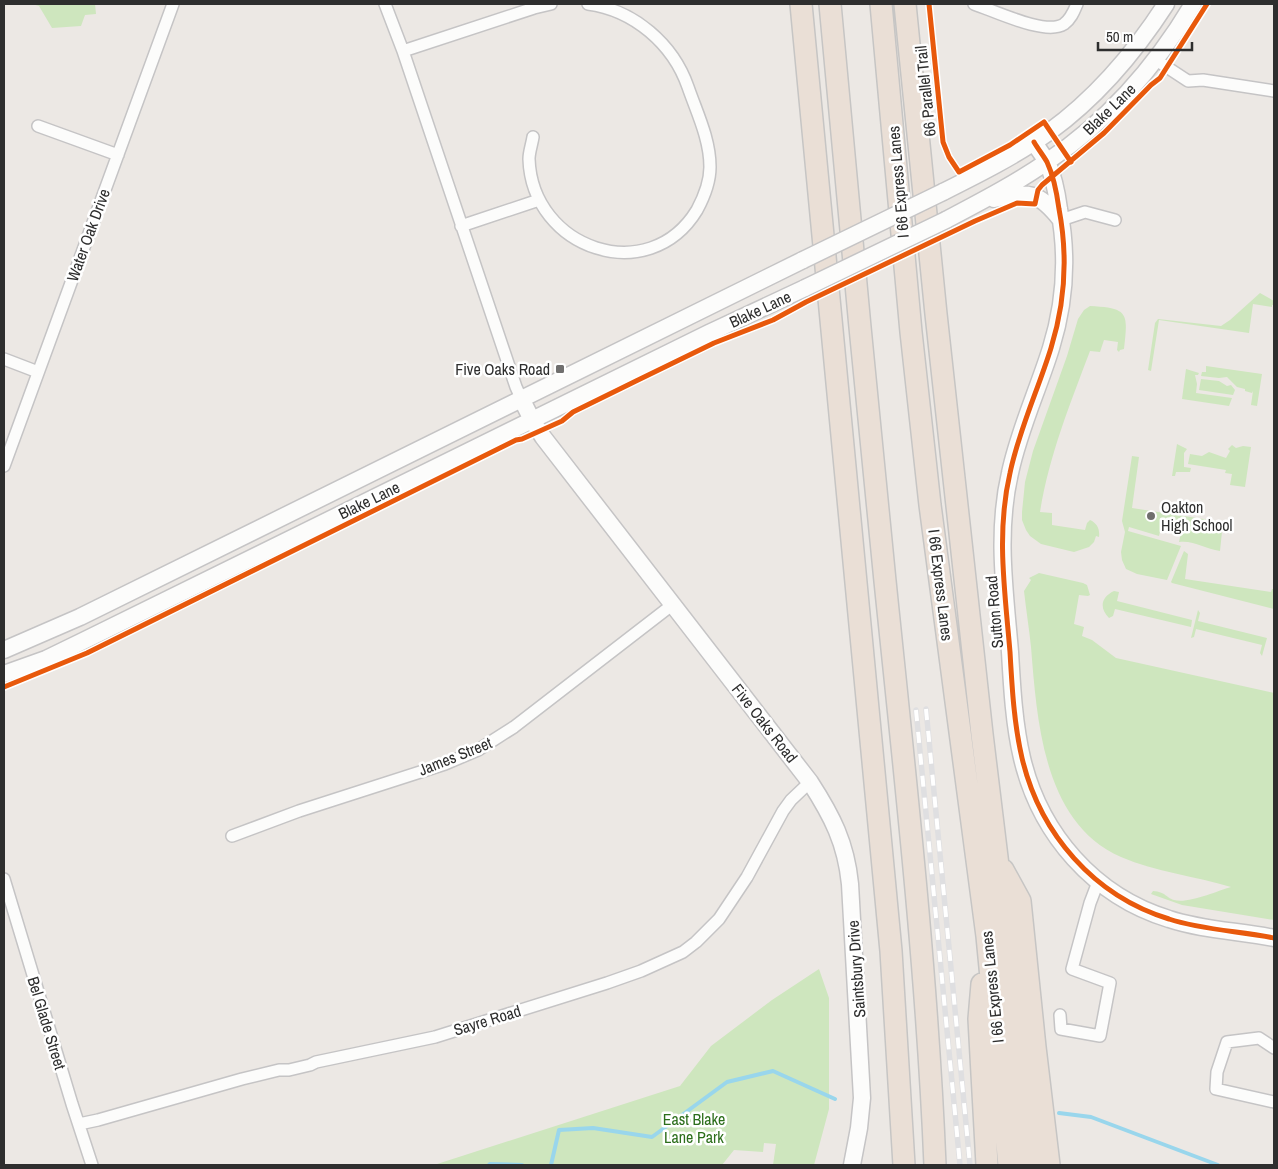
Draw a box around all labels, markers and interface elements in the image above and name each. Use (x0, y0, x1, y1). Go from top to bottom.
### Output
scale bar (1098, 20, 1192, 52)
text: 50 m (1106, 26, 1133, 47)
street label: 66 Parallel Trail (909, 44, 941, 137)
street label: Blake Lane (1078, 78, 1140, 140)
street label: I 66 Express Lanes (882, 125, 914, 239)
street label: Water Oak Drive (61, 186, 115, 284)
street label: Blake Lane (726, 285, 794, 333)
place label: Five Oaks Road (455, 358, 550, 380)
marker: Five Oaks Road (554, 363, 566, 375)
street label: Blake Lane (335, 476, 403, 524)
place label: Oakton High School (1161, 496, 1233, 536)
marker: Oakton High School (1145, 510, 1157, 522)
street label: I 66 Express Lanes (923, 528, 959, 642)
street label: Sutton Road (980, 575, 1008, 649)
street label: Five Oaks Road (727, 679, 803, 767)
street label: James Street (415, 731, 495, 781)
street label: Saintsbury Drive (842, 919, 870, 1019)
street label: I 66 Express Lanes (975, 930, 1009, 1044)
street label: Bel Glade Street (22, 974, 72, 1073)
street label: Sayre Road (451, 999, 523, 1041)
park label: East Blake Lane Park (663, 1108, 725, 1148)

